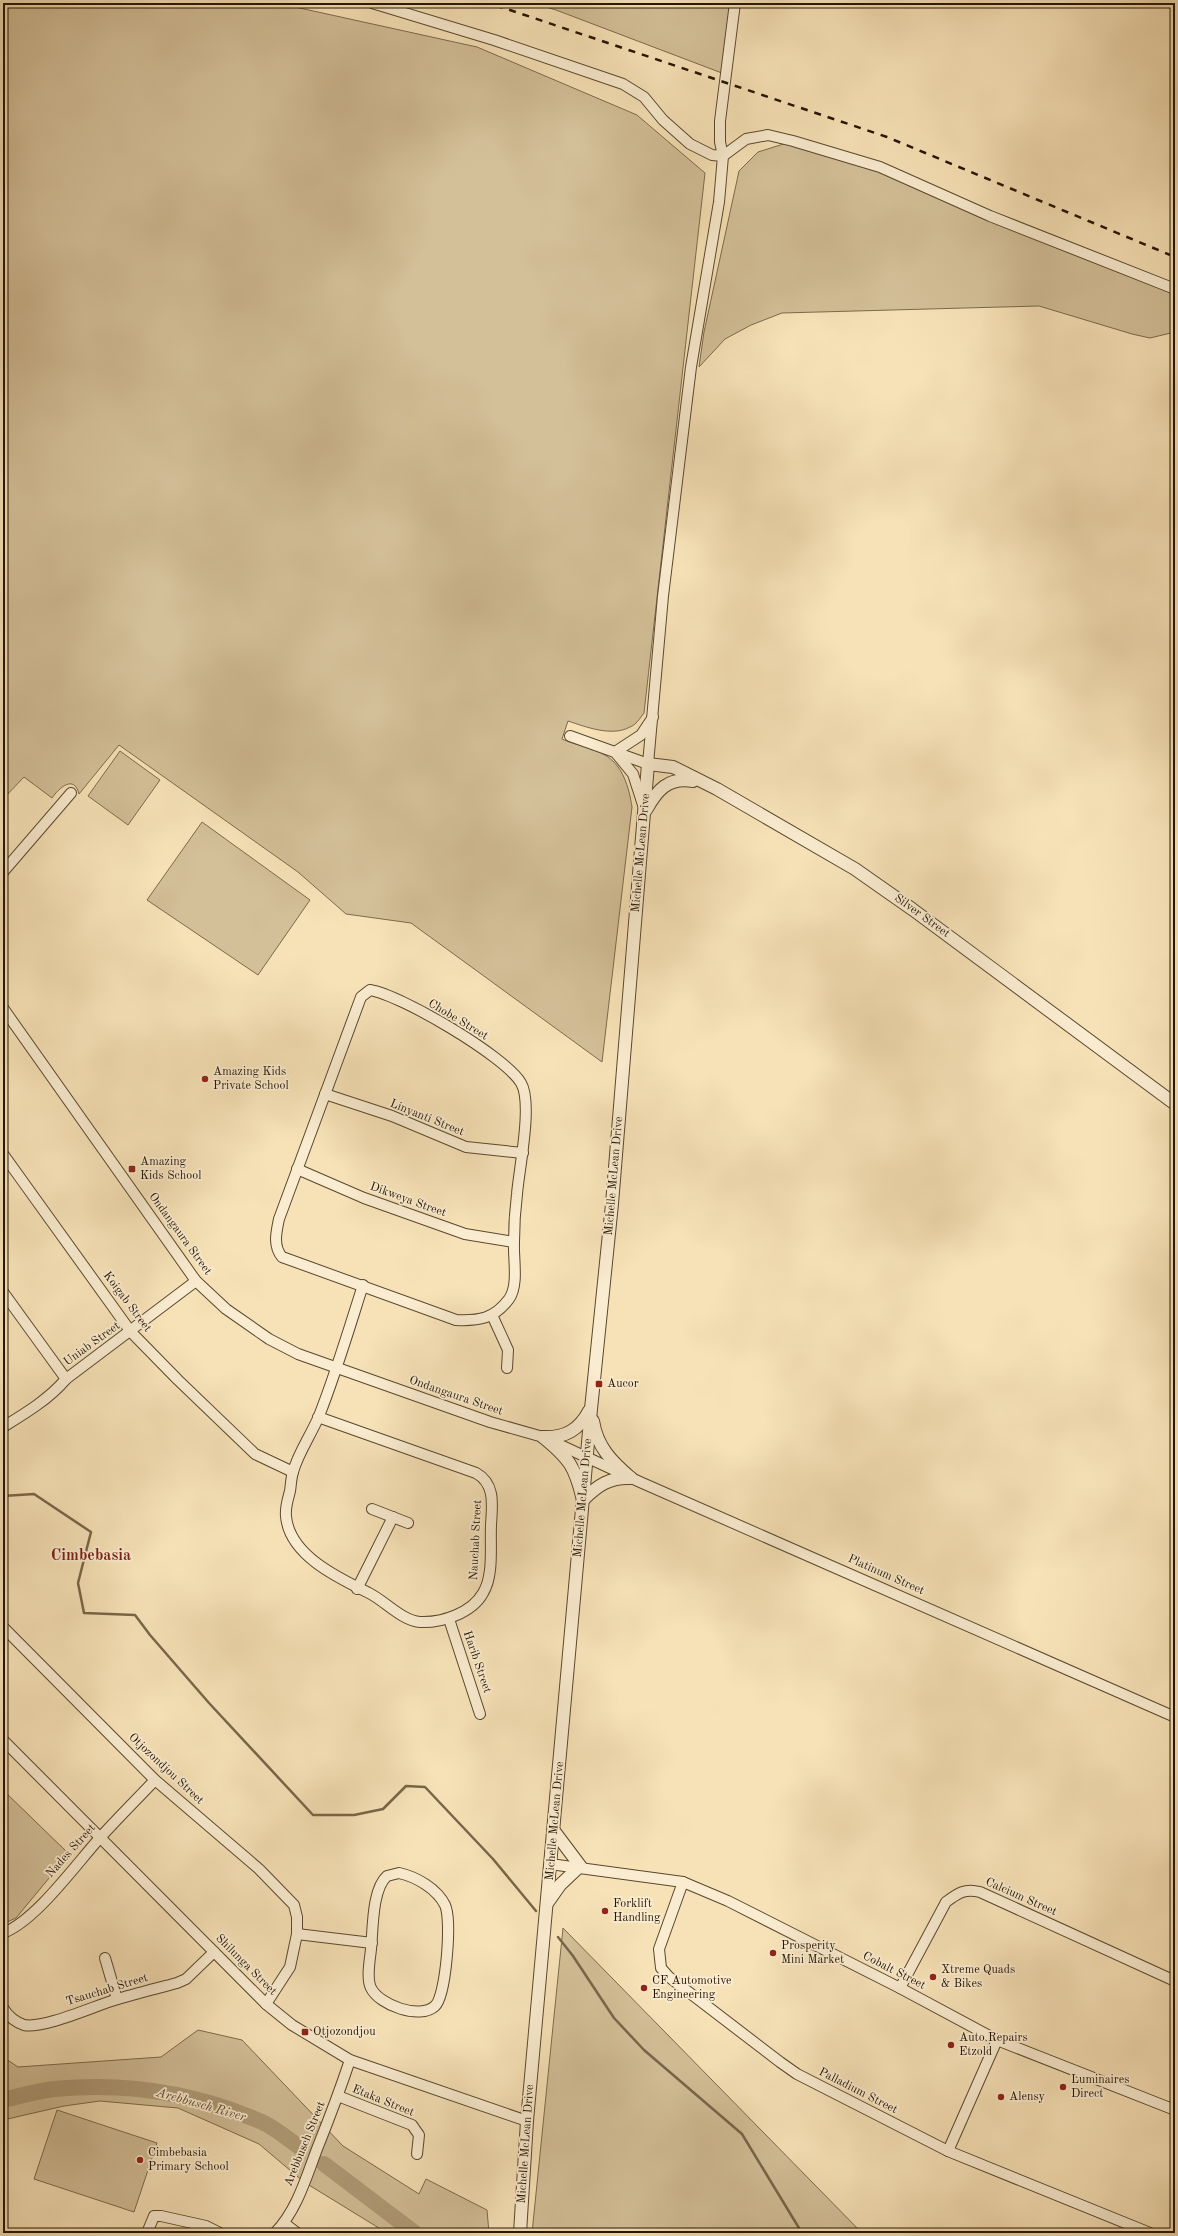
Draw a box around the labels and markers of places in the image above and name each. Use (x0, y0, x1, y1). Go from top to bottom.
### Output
place label: Amazing Kids Private School (213, 1066, 289, 1092)
marker: Amazing Kids Private School (200, 1074, 210, 1084)
place label: Amazing Kids School (140, 1156, 202, 1182)
marker: Amazing Kids School (127, 1164, 137, 1174)
place label: Aucor (607, 1378, 639, 1390)
marker: Aucor (594, 1379, 604, 1389)
place label: Forklift Handling (613, 1898, 661, 1924)
marker: Forklift Handling (600, 1906, 610, 1916)
place label: Prosperity Mini Market (781, 1940, 844, 1966)
marker: Prosperity Mini Market (768, 1948, 778, 1958)
place label: Xtreme Quads & Bikes (941, 1964, 1015, 1990)
marker: Xtreme Quads & Bikes (928, 1972, 938, 1982)
place label: CF Automotive Engineering (652, 1975, 732, 2001)
marker: CF Automotive Engineering (639, 1983, 649, 1993)
place label: Otjozondjou (313, 2026, 376, 2038)
marker: Otjozondjou (300, 2027, 310, 2037)
place label: Auto Repairs Etzold (959, 2032, 1028, 2058)
marker: Auto Repairs Etzold (946, 2040, 956, 2050)
place label: Luminaires Direct (1071, 2074, 1130, 2100)
marker: Luminaires Direct (1058, 2082, 1068, 2092)
place label: Alensy (1009, 2091, 1046, 2103)
marker: Alensy (996, 2092, 1006, 2102)
place label: Cimbebasia Primary School (148, 2147, 229, 2173)
marker: Cimbebasia Primary School (135, 2155, 145, 2165)

